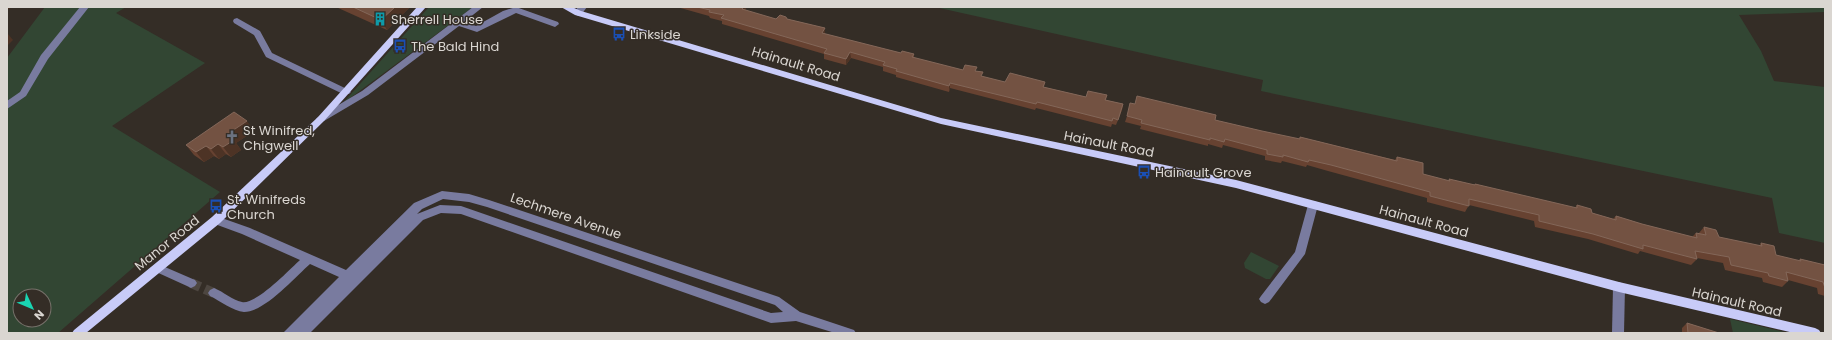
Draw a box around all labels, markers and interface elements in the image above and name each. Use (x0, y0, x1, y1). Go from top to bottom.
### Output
place label: Sherrell House (391, 10, 483, 29)
building icon: Sherrell House (372, 11, 388, 27)
place label: Linkside (630, 25, 681, 44)
bus stop icon: Linkside (611, 26, 627, 42)
place label: The Bald Hind (411, 37, 499, 56)
bus stop icon: The Bald Hind (392, 38, 408, 54)
street label: Hainault Road (749, 42, 843, 86)
place label: St Winifred, Chigwell (243, 121, 315, 155)
street label: Hainault Road (1062, 126, 1156, 162)
church icon: St Winifred, Chigwell (224, 129, 240, 145)
place label: Hainault Grove (1155, 163, 1251, 182)
bus stop icon: Hainault Grove (1136, 164, 1152, 180)
street label: Lechmere Avenue (508, 188, 624, 244)
place label: St. Winifreds Church (227, 190, 306, 224)
bus stop icon: St. Winifreds Church (208, 198, 224, 214)
street label: Hainault Road (1377, 200, 1471, 242)
street label: Manor Road (130, 211, 204, 275)
street label: Hainault Road (1690, 282, 1784, 322)
north arrow (12, 288, 52, 328)
text: N (31, 306, 48, 323)

